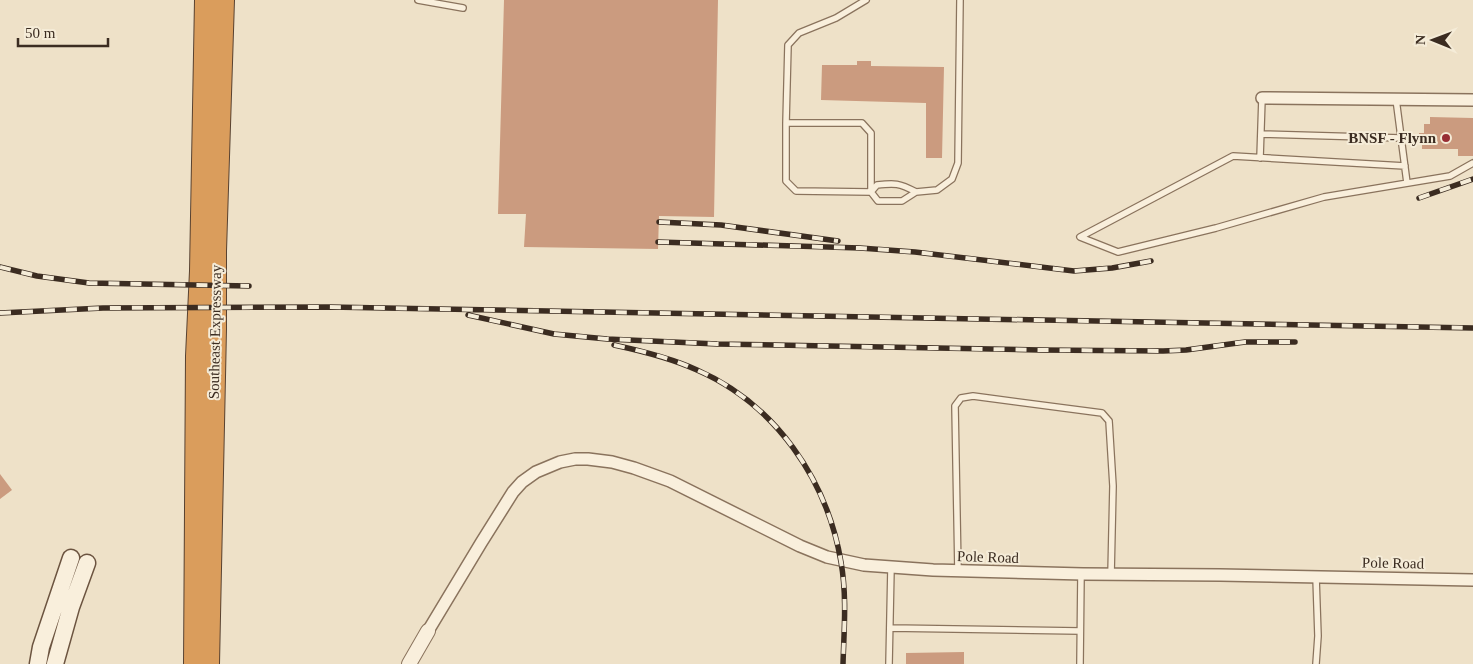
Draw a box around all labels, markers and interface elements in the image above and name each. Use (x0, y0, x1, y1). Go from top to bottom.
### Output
scale bar (18, 15, 108, 47)
north arrow (1408, 15, 1458, 65)
text: 50 m (25, 25, 56, 41)
text: N (1413, 35, 1428, 45)
place label: BNSF - Flynn (1348, 130, 1437, 146)
marker: BNSF - Flynn (1440, 132, 1452, 144)
street label: Southeast Expressway (206, 264, 224, 399)
street label: Pole Road (957, 548, 1020, 566)
street label: Pole Road (1362, 554, 1425, 572)

